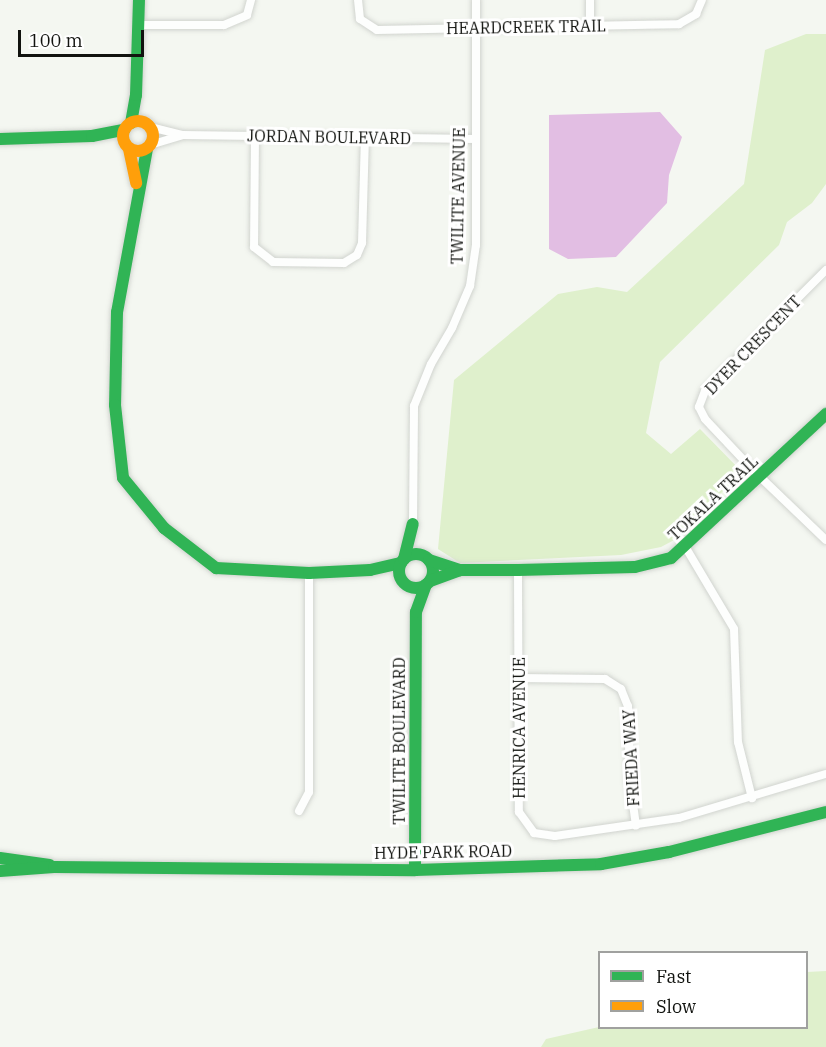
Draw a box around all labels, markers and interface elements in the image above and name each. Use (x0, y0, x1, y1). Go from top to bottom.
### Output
street label: HEARDCREEK TRAIL (446, 16, 606, 38)
scale bar (21, 18, 147, 56)
text: 100 m (29, 29, 83, 52)
street label: JORDAN BOULEVARD (247, 126, 411, 148)
street label: TWILITE AVENUE (447, 127, 469, 265)
street label: DYER CRESCENT (701, 292, 805, 398)
street label: TOKALA TRAIL (664, 452, 762, 544)
street label: TWILITE BOULEVARD (389, 657, 409, 825)
street label: HENRICA AVENUE (509, 657, 529, 799)
street label: FRIEDA WAY (619, 709, 643, 807)
street label: HYDE PARK ROAD (374, 841, 512, 863)
legend (598, 951, 808, 1029)
text: Fast (656, 965, 691, 988)
text: Slow (656, 995, 696, 1018)

